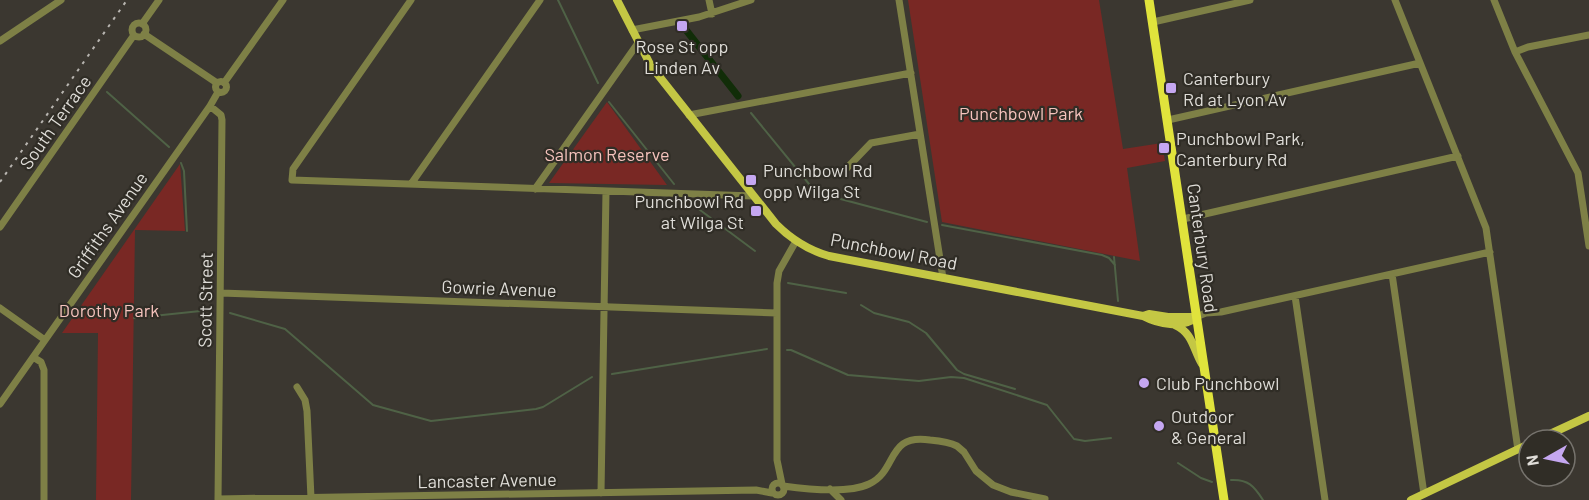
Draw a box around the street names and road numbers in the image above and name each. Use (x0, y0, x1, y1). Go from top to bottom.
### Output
street label: South Terrace (15, 71, 95, 173)
street label: Griffiths Avenue (62, 168, 152, 282)
street label: Canterbury Road (1183, 182, 1223, 314)
street label: Punchbowl Road (829, 228, 959, 274)
street label: Scott Street (193, 252, 217, 348)
street label: Gowrie Avenue (441, 275, 557, 301)
street label: Lancaster Avenue (417, 468, 557, 492)

